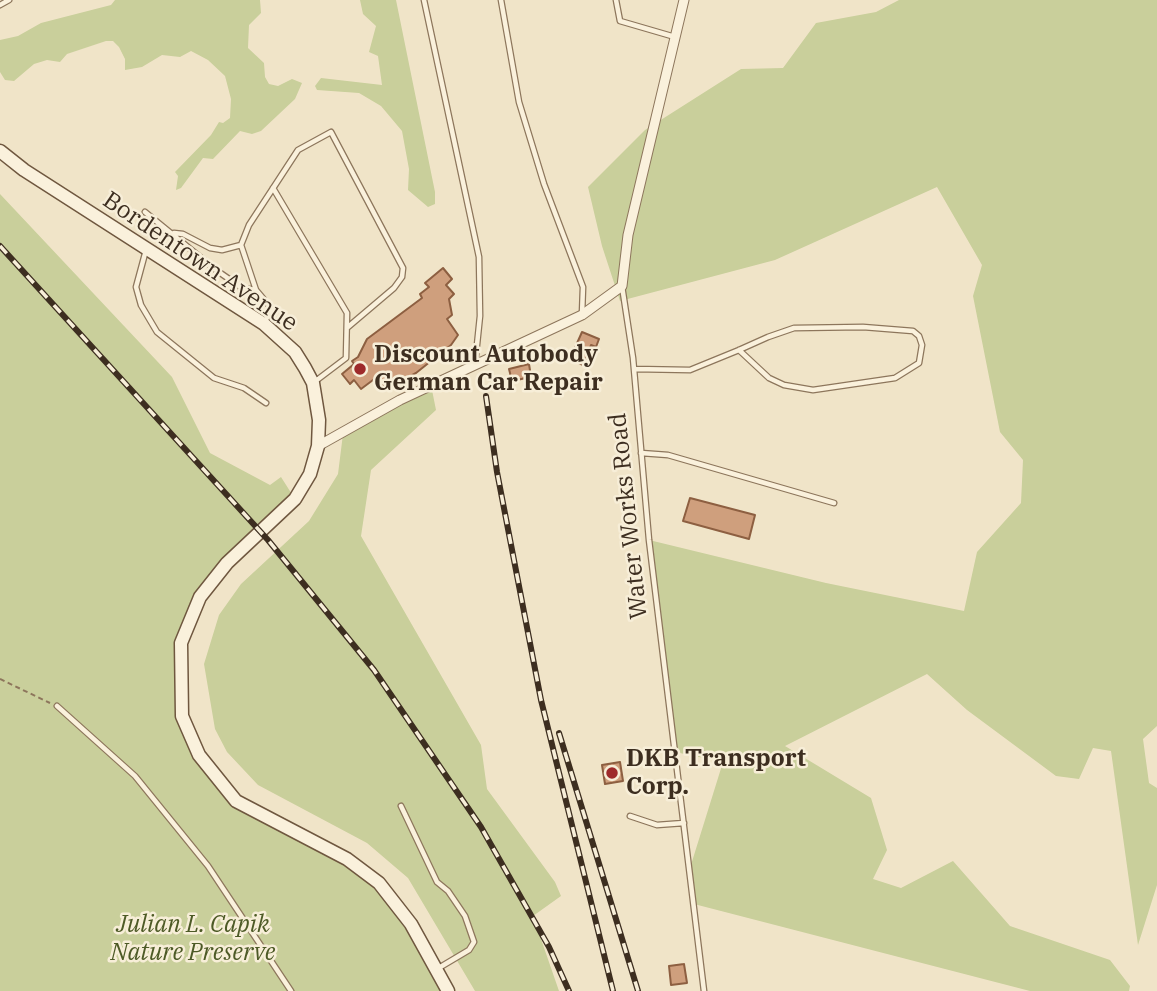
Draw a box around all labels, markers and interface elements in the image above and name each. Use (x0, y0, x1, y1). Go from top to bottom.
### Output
street label: Bordentown Avenue (97, 186, 303, 338)
place label: Discount Autobody German Car Repair (374, 341, 603, 397)
marker: Discount Autobody German Car Repair (352, 361, 368, 377)
street label: Water Works Road (604, 412, 654, 620)
place label: DKB Transport Corp. (626, 745, 806, 801)
marker: DKB Transport Corp. (604, 765, 620, 781)
park label: Julian L. Capik Nature Preserve (111, 911, 275, 967)

